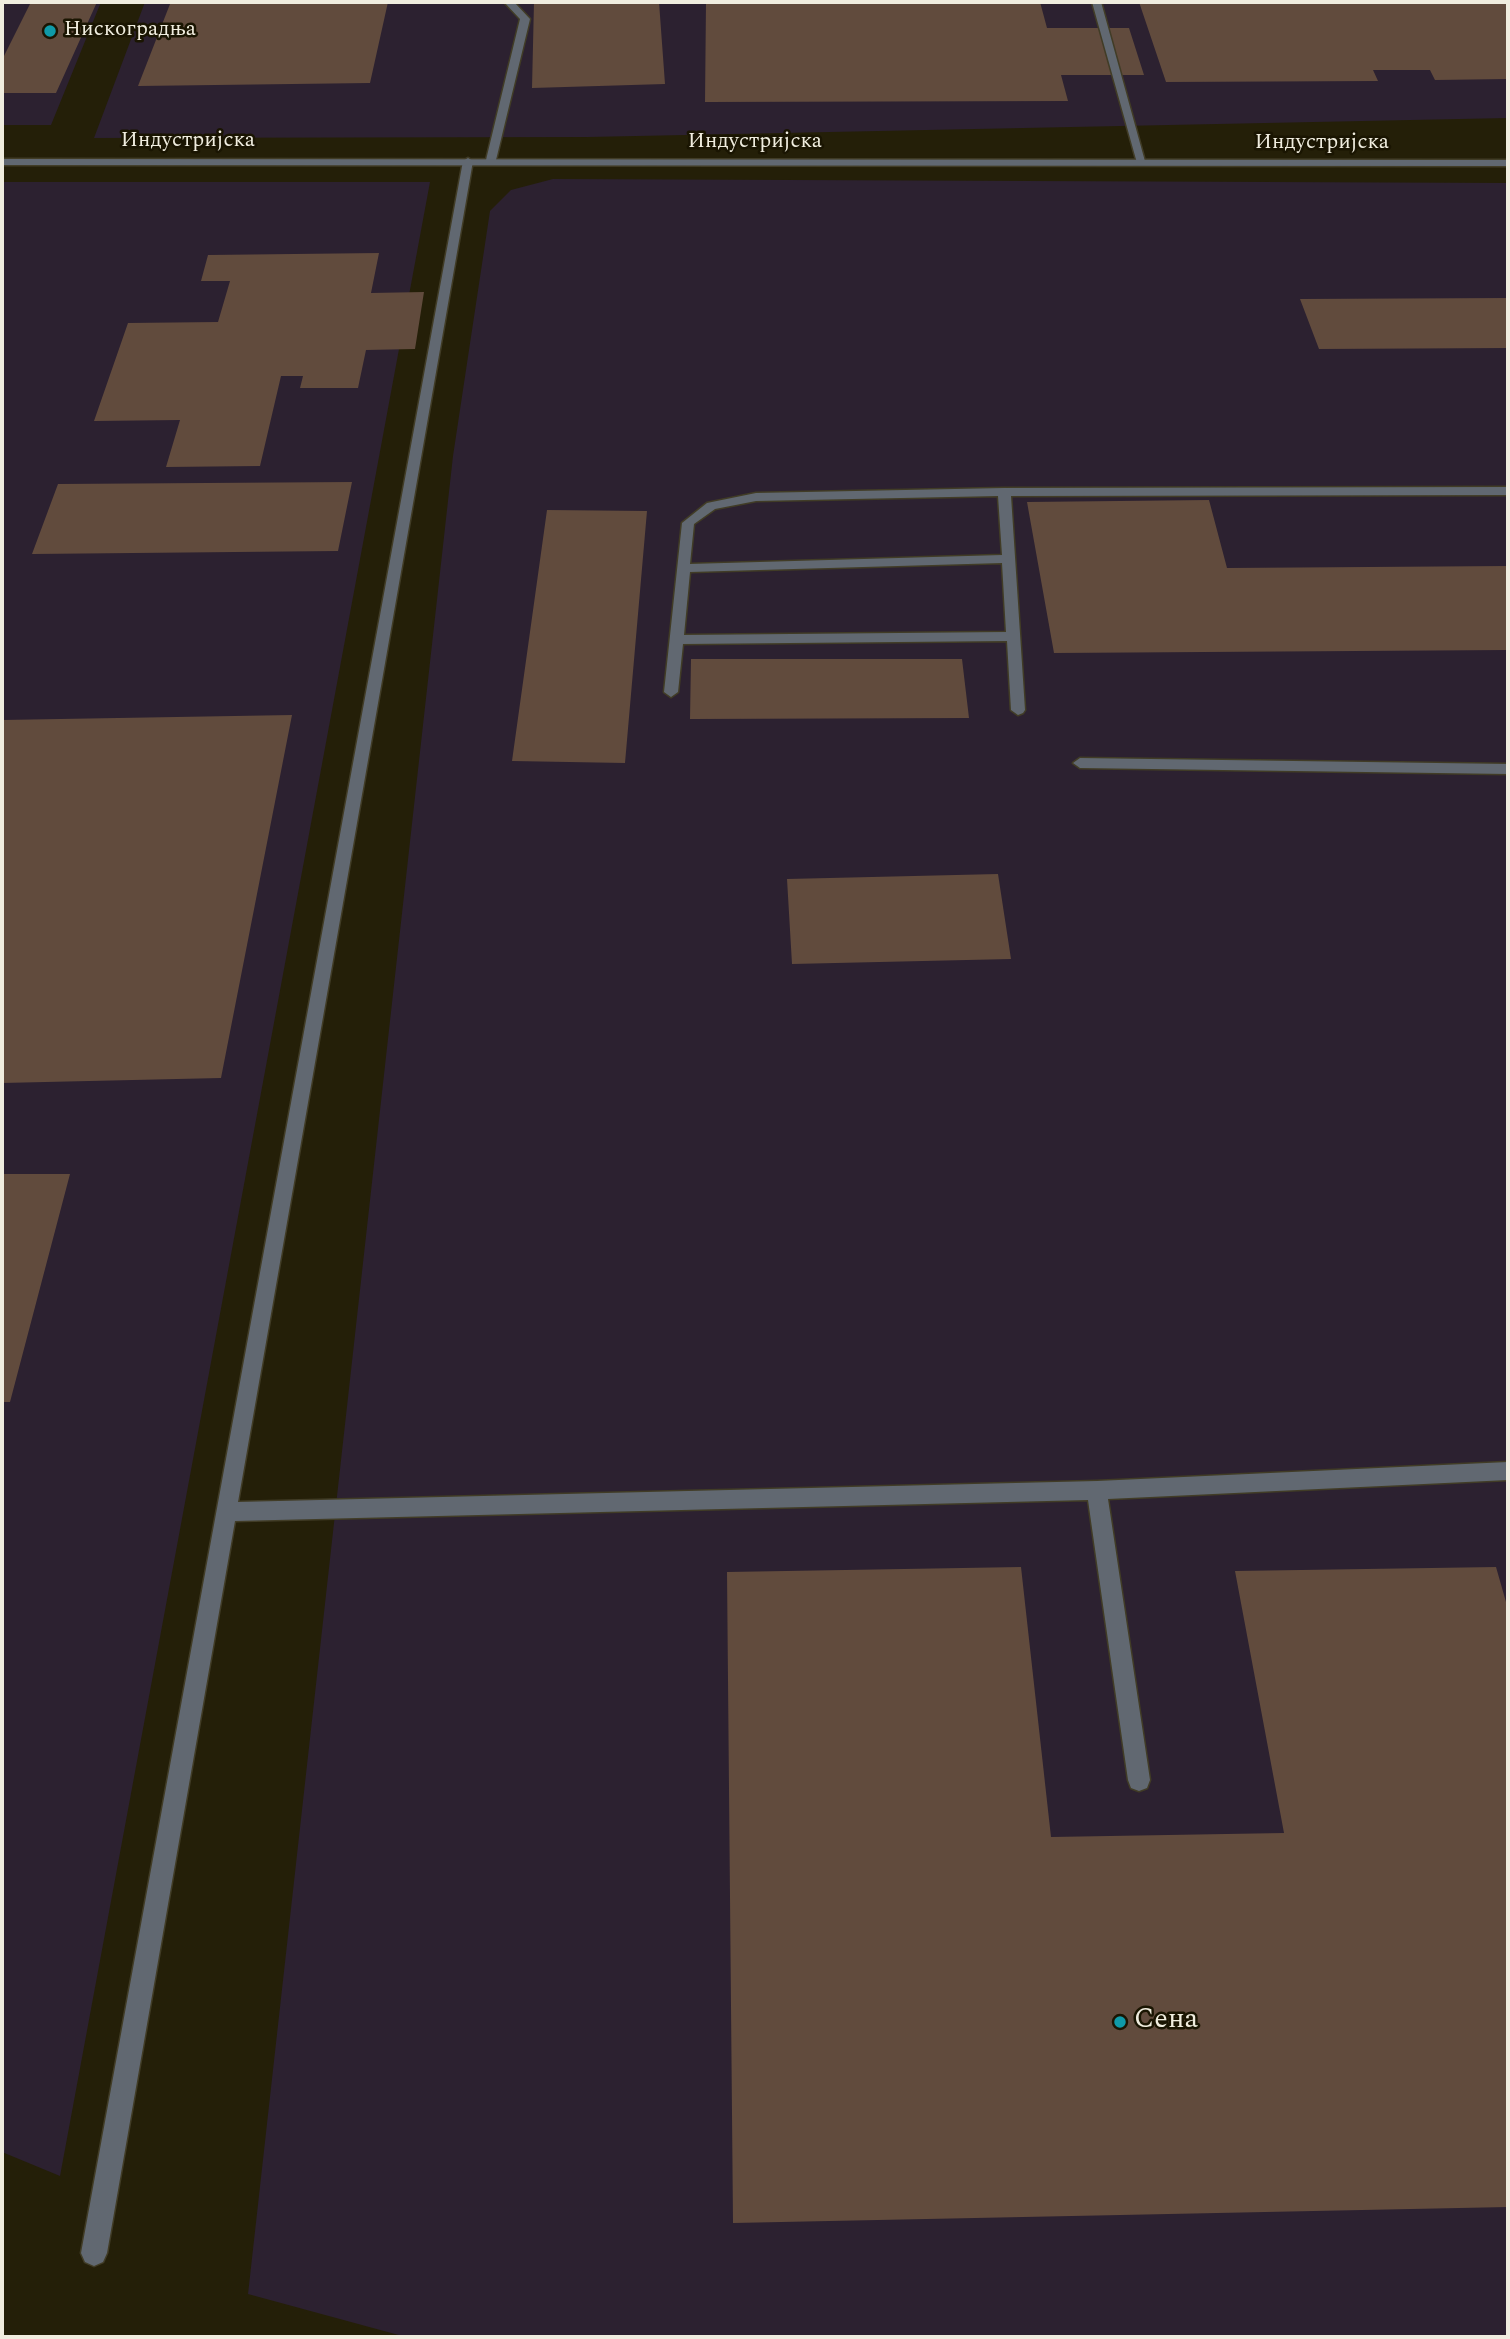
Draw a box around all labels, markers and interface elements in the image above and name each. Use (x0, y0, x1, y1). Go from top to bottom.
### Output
place label: Нискоградња (64, 18, 196, 44)
marker: Нискоградња (42, 23, 58, 39)
street label: Индустријска (121, 129, 255, 155)
street label: Индустријска (688, 130, 822, 156)
street label: Индустријска (1255, 131, 1389, 157)
place label: Сена (1134, 2005, 1198, 2039)
marker: Сена (1112, 2014, 1128, 2030)

